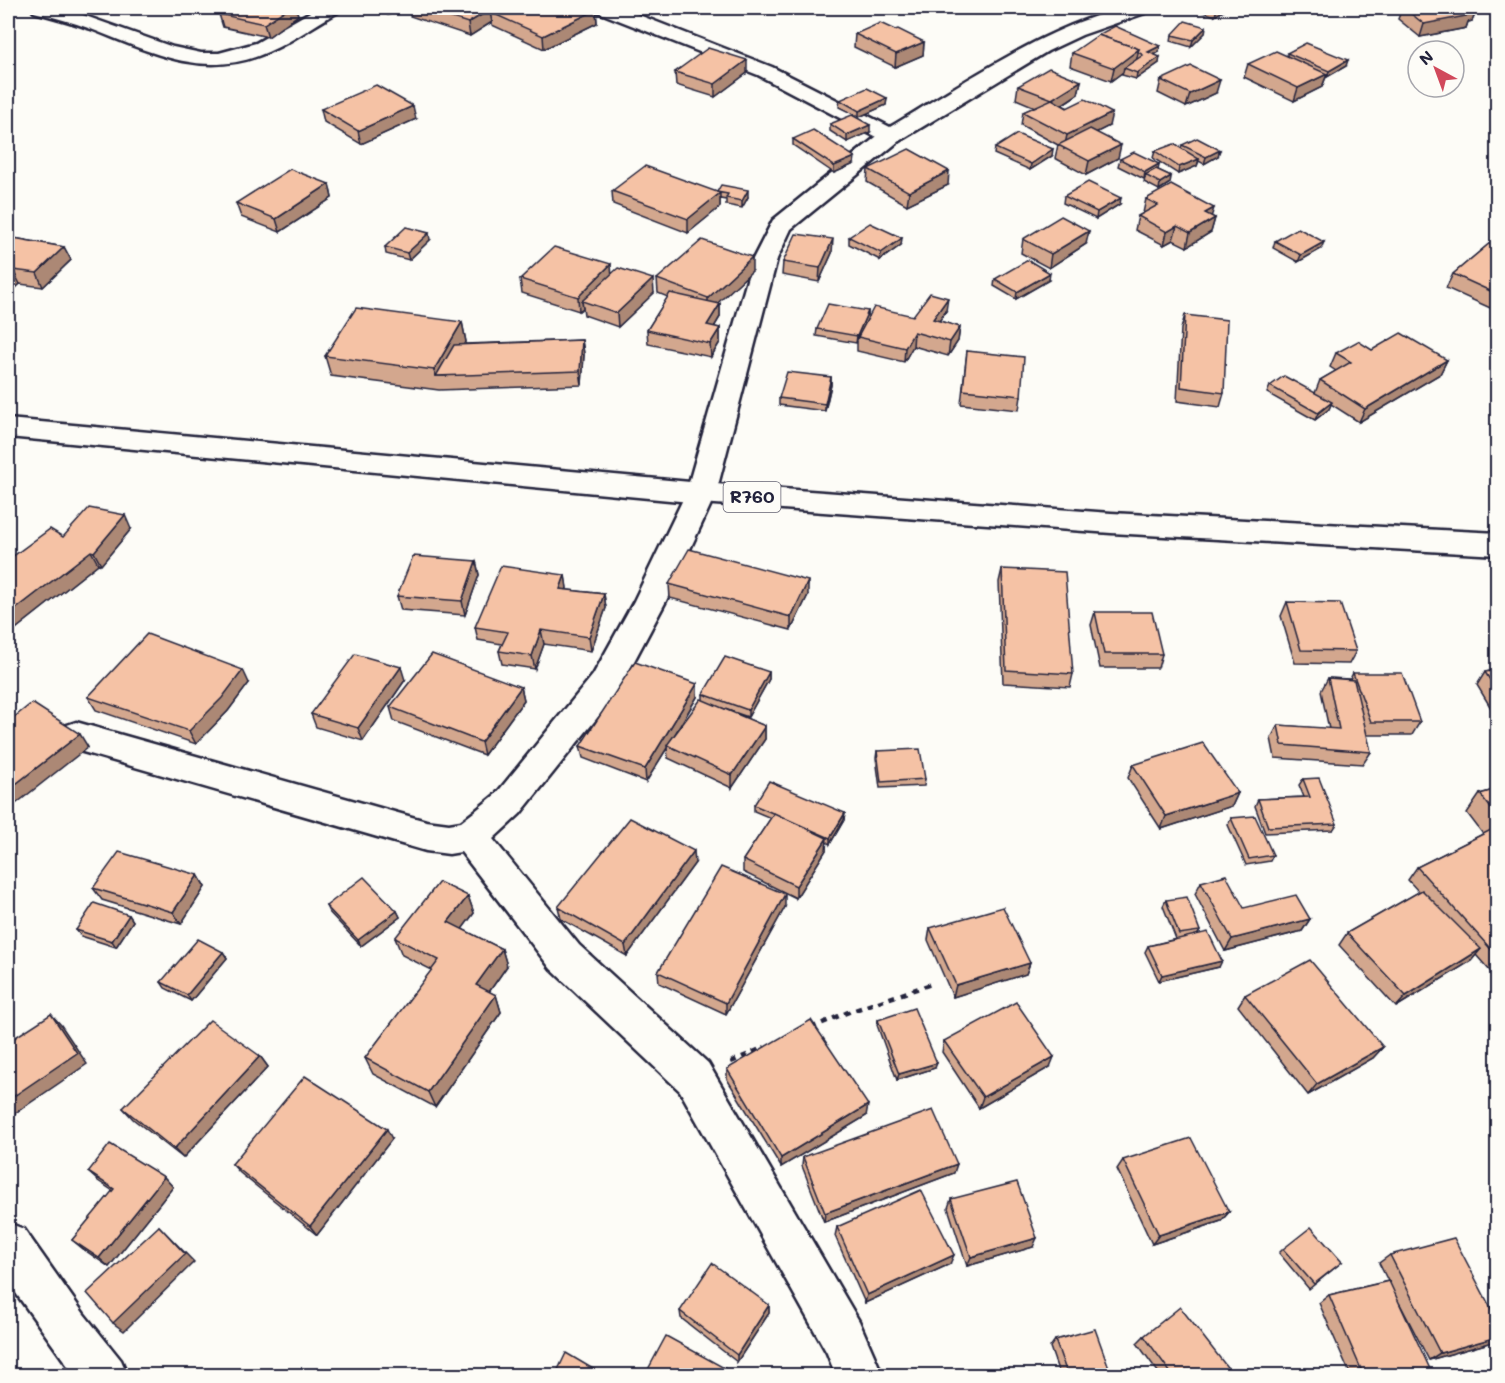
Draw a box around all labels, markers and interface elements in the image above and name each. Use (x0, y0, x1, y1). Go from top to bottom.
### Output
north arrow (1406, 39, 1466, 99)
text: N (1414, 45, 1437, 69)
road number: R760 (724, 482, 780, 512)

